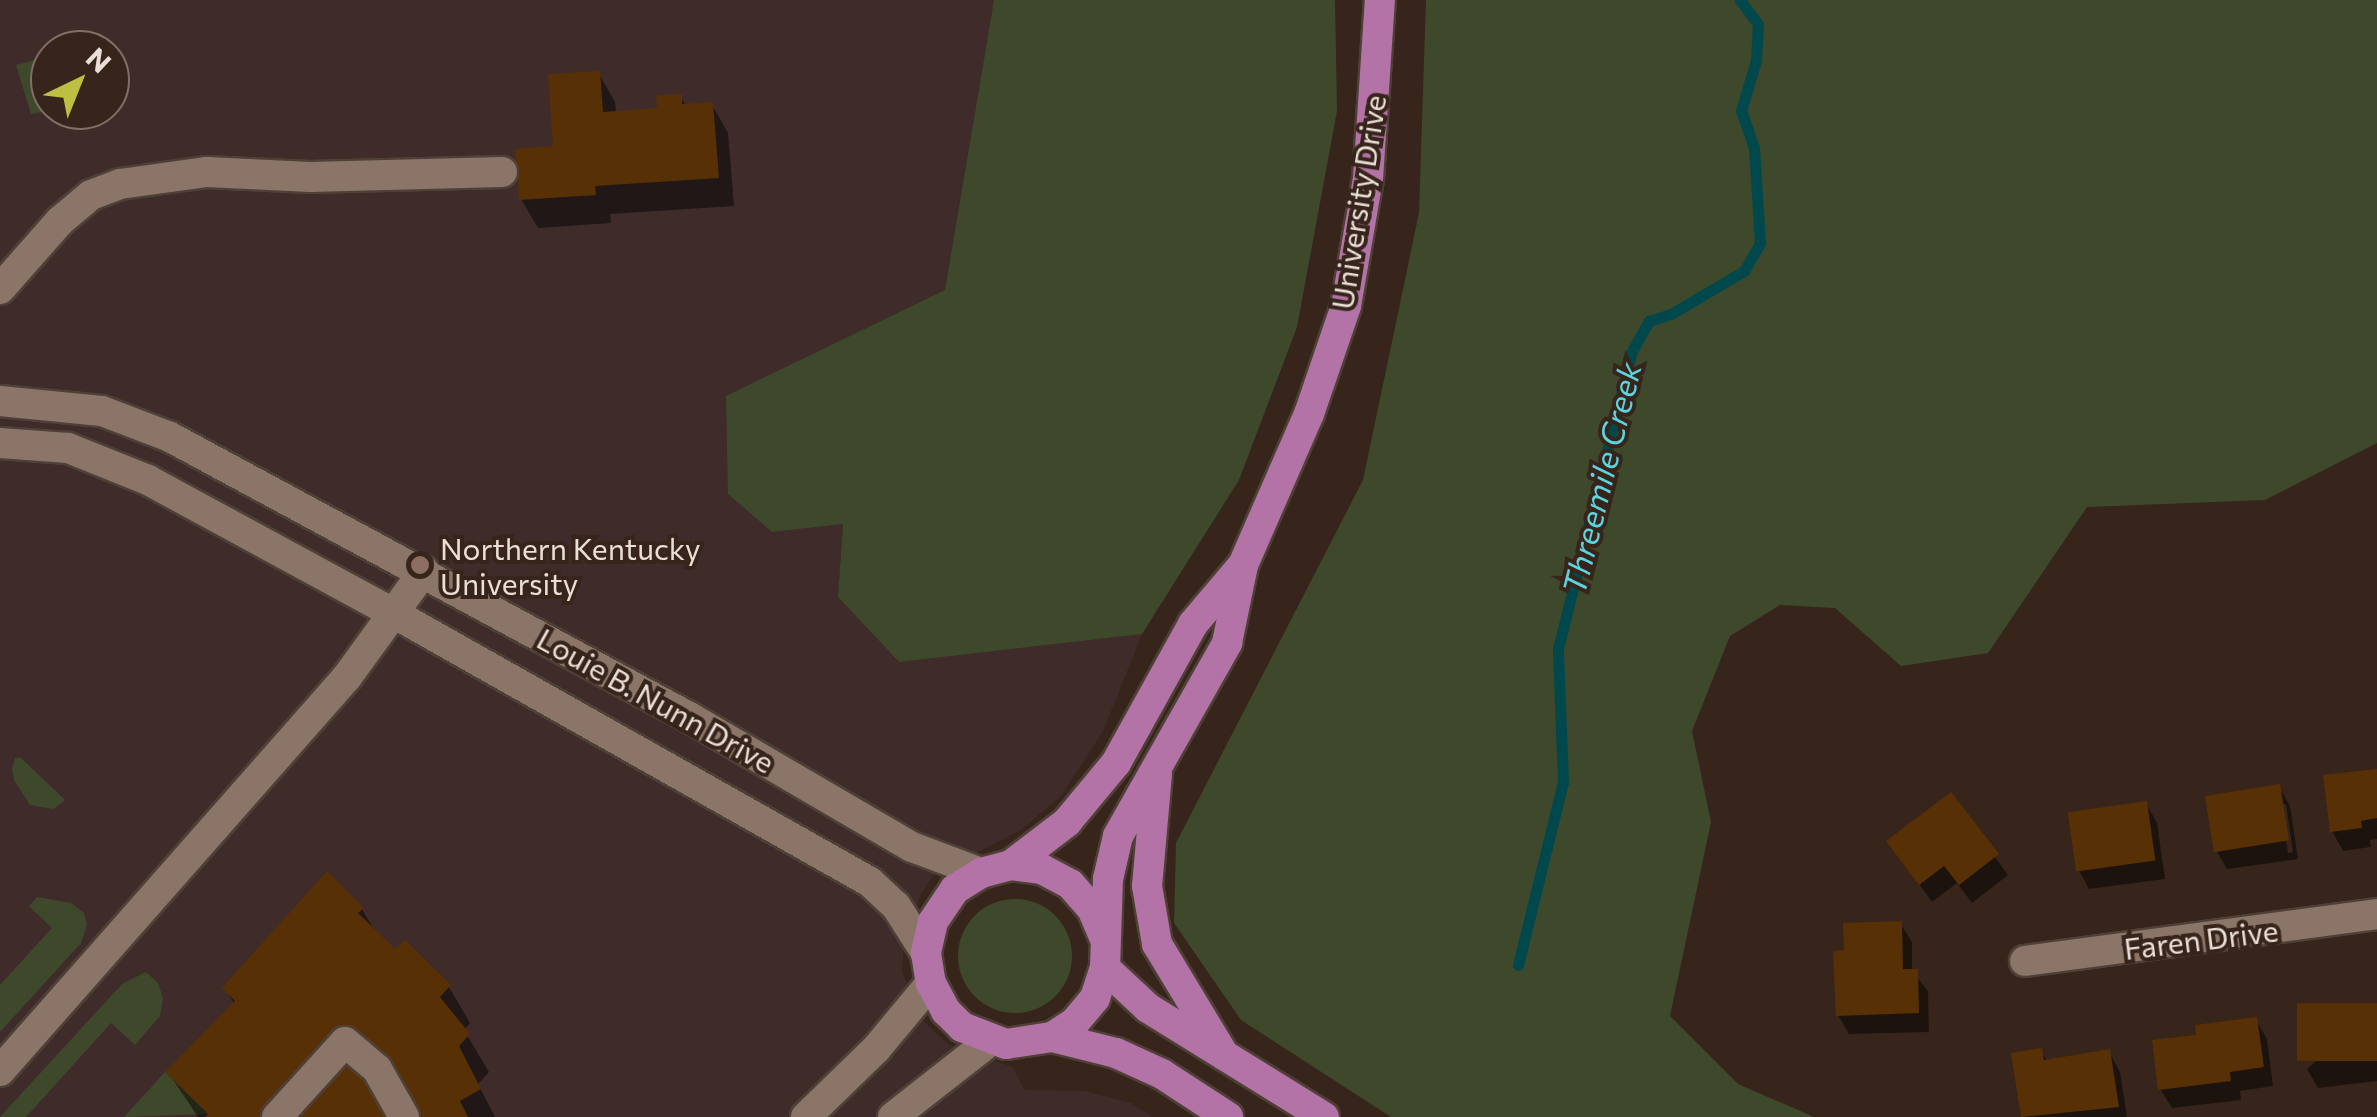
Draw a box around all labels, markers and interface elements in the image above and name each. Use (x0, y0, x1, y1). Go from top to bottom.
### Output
north arrow (30, 30, 130, 130)
text: N (80, 40, 118, 79)
street label: University Drive (1323, 92, 1393, 312)
water label: Threemile Creek (1554, 358, 1648, 598)
place label: Northern Kentucky University (440, 530, 701, 600)
marker: Northern Kentucky University (409, 554, 431, 576)
street label: Louie B. Nunn Drive (531, 620, 781, 780)
street label: Faren Drive (2122, 912, 2280, 966)

